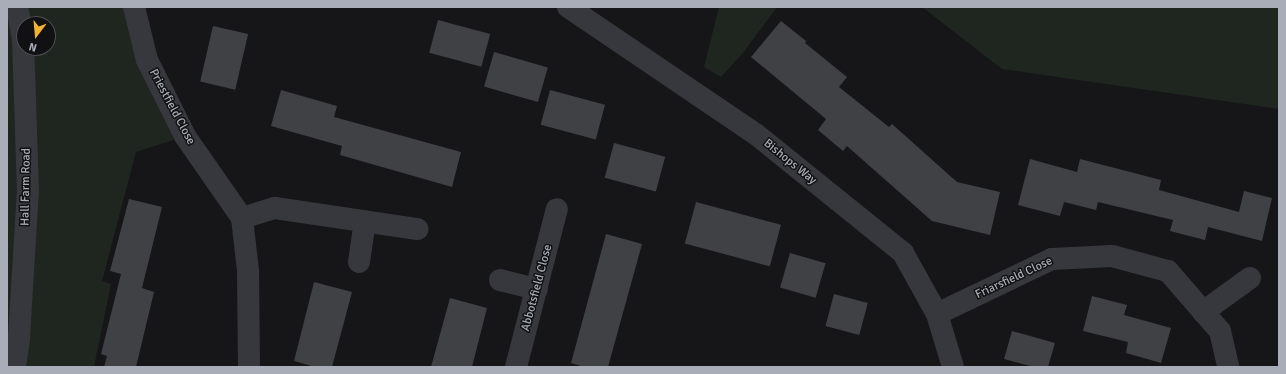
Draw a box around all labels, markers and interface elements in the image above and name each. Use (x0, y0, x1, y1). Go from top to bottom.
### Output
north arrow (16, 16, 56, 56)
text: N (27, 40, 38, 54)
street label: Priestfield Close (146, 67, 198, 147)
street label: Bishops Way (761, 136, 819, 188)
street label: Hall Farm Road (18, 148, 34, 226)
street label: Abbotsfield Close (519, 243, 555, 333)
street label: Friarsfield Close (973, 254, 1055, 302)

